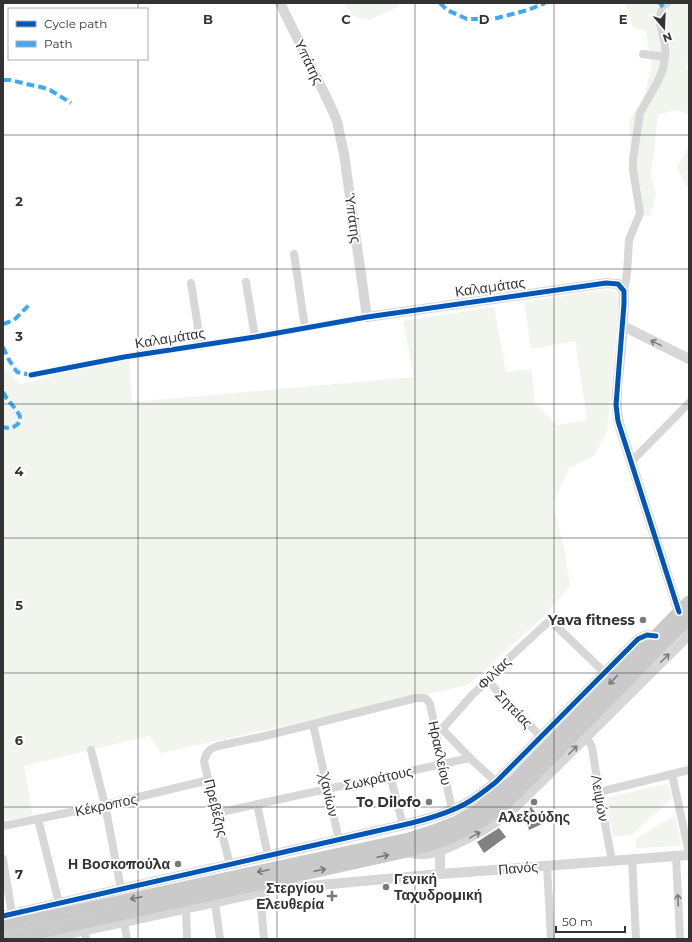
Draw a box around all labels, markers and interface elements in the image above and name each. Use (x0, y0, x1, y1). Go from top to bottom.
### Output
legend (8, 8, 148, 60)
north arrow (644, 8, 684, 48)
text: B (203, 11, 213, 27)
text: C (341, 11, 351, 27)
text: D (479, 11, 490, 27)
text: E (619, 11, 628, 27)
text: Cycle path (44, 16, 107, 31)
text: N (661, 29, 674, 46)
text: Path (44, 36, 73, 51)
street label: Υπάτης (290, 37, 328, 88)
street label: Ύπάτης (341, 192, 365, 244)
text: 2 (15, 193, 23, 209)
street label: Καλαμάτας (454, 273, 527, 301)
street label: Καλαμάτας (134, 324, 207, 352)
text: 3 (14, 328, 23, 344)
one-way arrow (650, 339, 662, 346)
text: 4 (15, 463, 24, 479)
text: 5 (15, 597, 23, 613)
place label: Yava fitness (547, 611, 636, 629)
marker: Yava fitness (638, 615, 648, 625)
street label: Φιλίας (474, 652, 515, 693)
one-way arrow (660, 653, 670, 663)
one-way arrow (608, 675, 618, 685)
street label: Σητείας (491, 686, 537, 732)
street label: Ηρακλείου (424, 719, 456, 787)
text: 6 (15, 732, 24, 748)
one-way arrow (568, 745, 578, 755)
street label: Σωκράτους (342, 762, 414, 794)
street label: Χανίων (315, 770, 343, 818)
street label: Λειψών (587, 773, 613, 823)
street label: Πρεβέζης (200, 777, 232, 839)
street label: Κέκροπος (73, 790, 139, 820)
place label: To Dilofo (356, 793, 421, 811)
marker: To Dilofo (424, 797, 434, 807)
marker: Αλεξούδης (529, 797, 539, 807)
place label: Αλεξούδης (498, 808, 570, 826)
one-way arrow (469, 830, 481, 838)
one-way arrow (376, 852, 389, 860)
place label: Η Βοσκοπούλα (68, 855, 170, 873)
street label: Πανός (497, 857, 539, 879)
marker: Η Βοσκοπούλα (173, 859, 183, 869)
text: 7 (15, 866, 23, 882)
one-way arrow (313, 866, 326, 874)
one-way arrow (257, 867, 270, 875)
place label: Γενική Ταχυδρομική (394, 870, 482, 904)
place label: Στεργίου Ελευθερία (256, 879, 324, 913)
marker: Γενική Ταχυδρομική (381, 882, 391, 892)
marker: Στεργίου Ελευθερία (327, 891, 337, 901)
one-way arrow (675, 894, 682, 907)
one-way arrow (130, 895, 143, 903)
scale bar (556, 908, 625, 934)
text: 50 m (562, 914, 593, 929)

